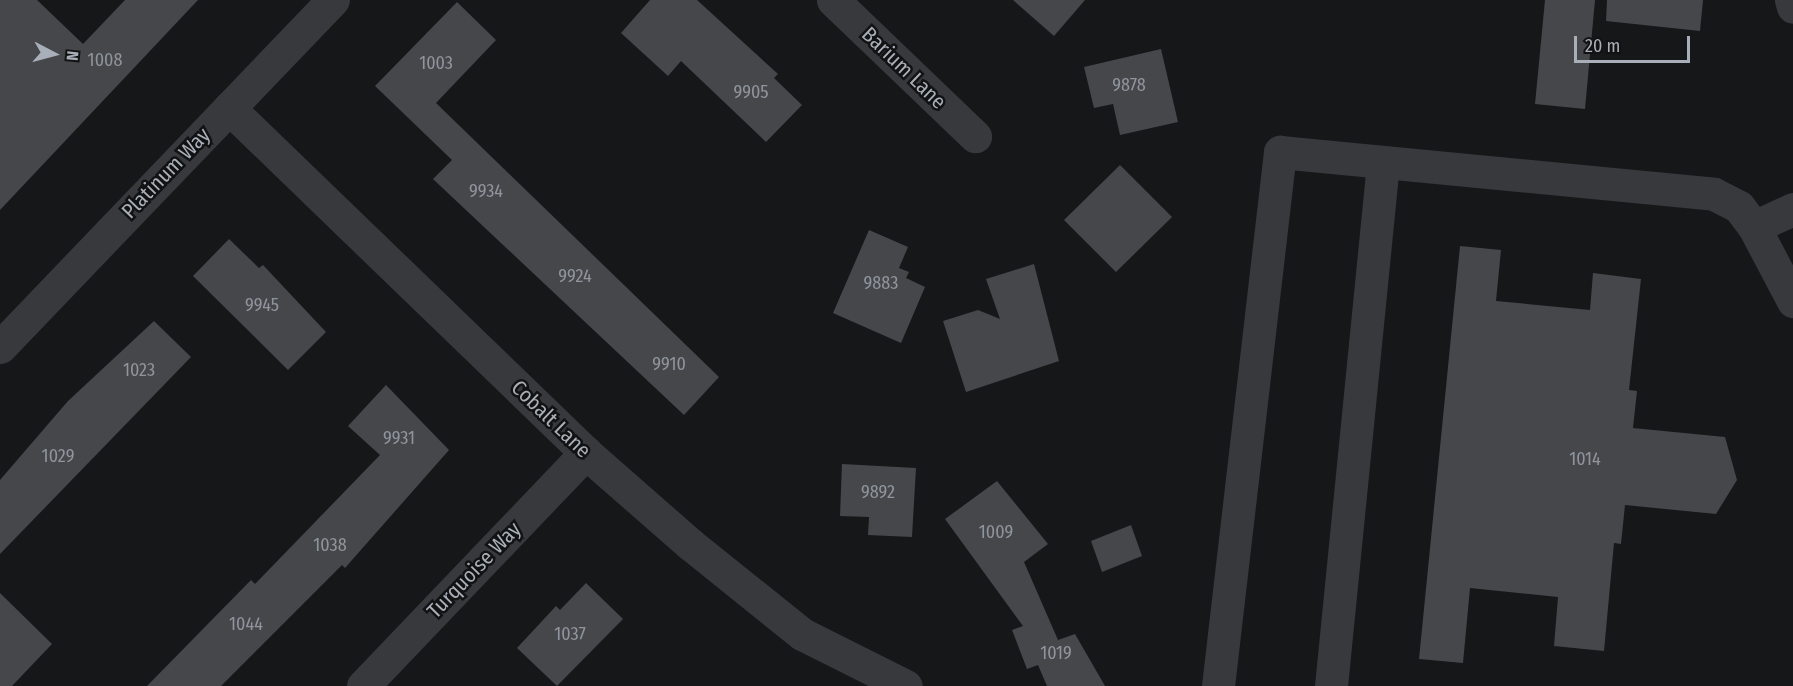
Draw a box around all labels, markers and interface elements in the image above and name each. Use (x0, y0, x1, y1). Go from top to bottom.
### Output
street label: Barium Lane (857, 22, 951, 114)
north arrow (24, 24, 84, 84)
scale bar (1577, 24, 1692, 62)
text: 20 m (1585, 35, 1620, 57)
house number: 1008 (88, 49, 122, 71)
text: N (62, 50, 82, 62)
house number: 1003 (419, 52, 453, 74)
house number: 9878 (1112, 74, 1146, 96)
house number: 9905 (733, 81, 769, 103)
street label: Platinum Way (117, 122, 215, 224)
house number: 9934 (469, 180, 503, 202)
house number: 9924 (558, 265, 592, 287)
house number: 9883 (864, 272, 898, 294)
house number: 9945 (245, 294, 279, 316)
house number: 9910 (652, 353, 686, 375)
house number: 1023 (123, 359, 155, 381)
street label: Cobalt Lane (506, 375, 596, 463)
house number: 9931 (383, 427, 415, 449)
house number: 1029 (42, 445, 74, 467)
house number: 1014 (1569, 448, 1601, 470)
house number: 9892 (861, 481, 895, 503)
street label: Turquoise Way (422, 517, 526, 623)
house number: 1009 (979, 521, 1013, 543)
house number: 1038 (313, 534, 347, 556)
house number: 1044 (229, 613, 263, 635)
house number: 1037 (554, 623, 586, 645)
house number: 1019 (1040, 642, 1072, 664)

